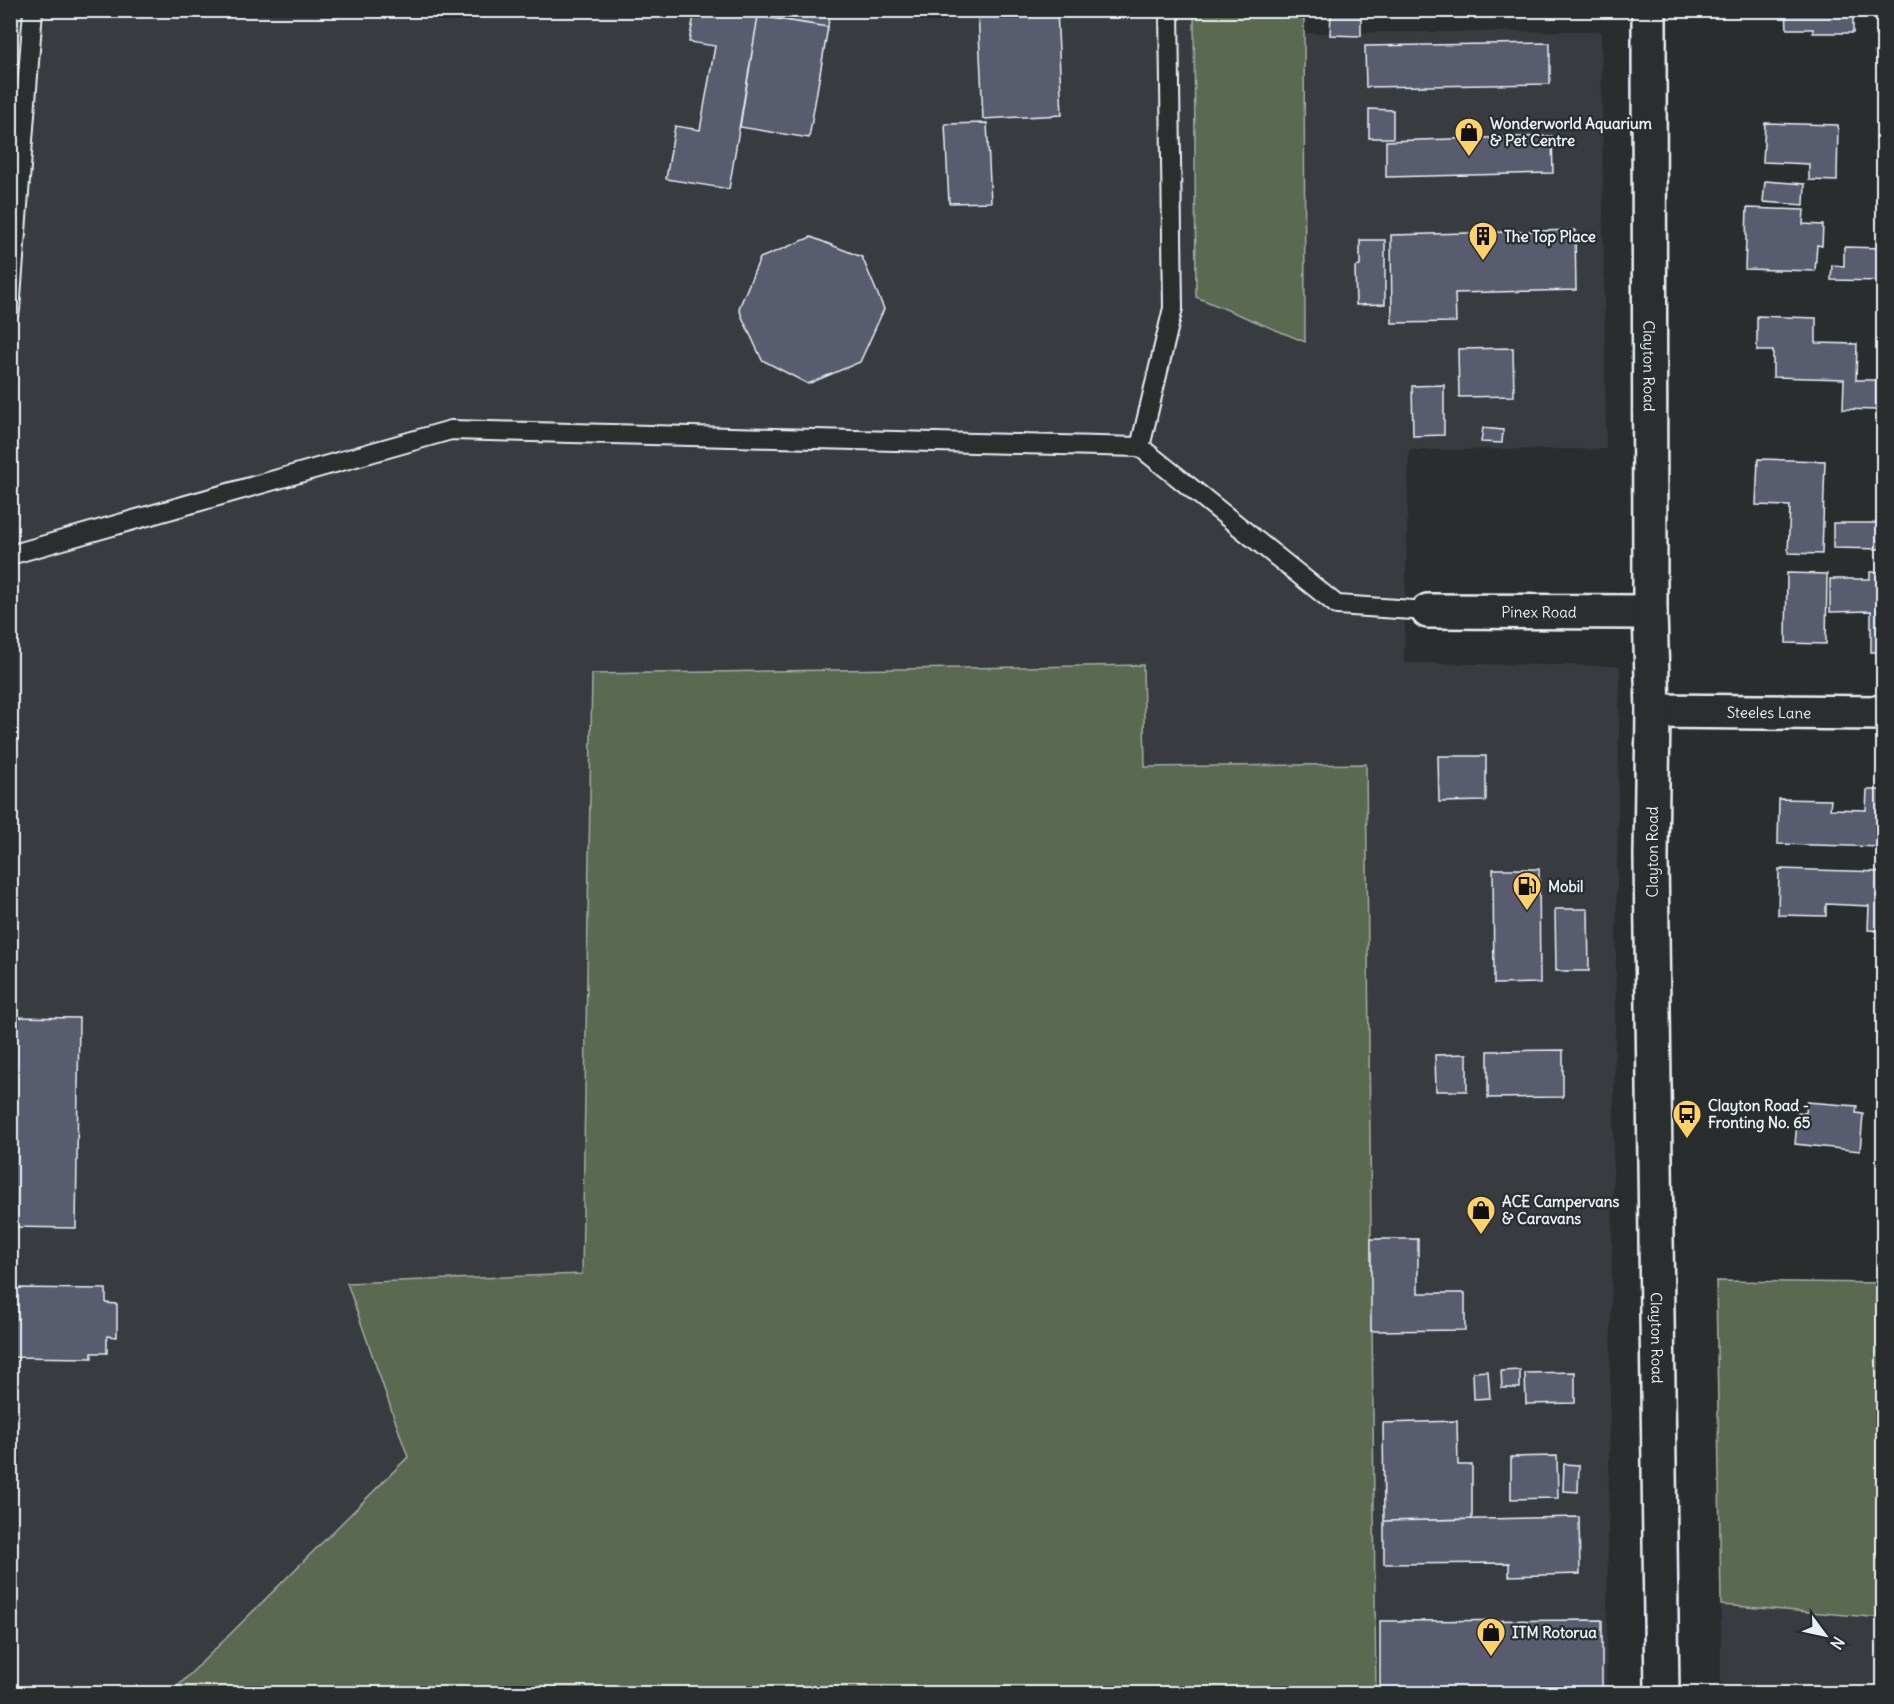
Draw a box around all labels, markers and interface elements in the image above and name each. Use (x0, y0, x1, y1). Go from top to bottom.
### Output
place label: Wonderworld Aquarium & Pet Centre (1490, 114, 1652, 150)
shop icon: Wonderworld Aquarium & Pet Centre (1453, 116, 1485, 158)
building icon: The Top Place (1467, 220, 1499, 262)
place label: The Top Place (1504, 227, 1596, 247)
street label: Clayton Road (1640, 320, 1659, 412)
street label: Pinex Road (1501, 602, 1577, 621)
street label: Steeles Lane (1727, 702, 1811, 722)
street label: Clayton Road (1643, 806, 1662, 898)
fuel station icon: Mobil (1511, 870, 1543, 912)
place label: Mobil (1548, 877, 1583, 896)
place label: Clayton Road - Fronting No. 65 (1708, 1096, 1811, 1133)
bus stop icon: Clayton Road - Fronting No. 65 (1671, 1098, 1703, 1140)
place label: ACE Campervans & Caravans (1502, 1192, 1619, 1228)
shop icon: ACE Campervans & Caravans (1465, 1194, 1497, 1236)
street label: Clayton Road (1647, 1292, 1667, 1384)
north arrow (1795, 1605, 1855, 1665)
shop icon: ITM Rotorua (1475, 1616, 1507, 1658)
place label: ITM Rotorua (1512, 1623, 1597, 1642)
text: N (1826, 1633, 1849, 1653)

